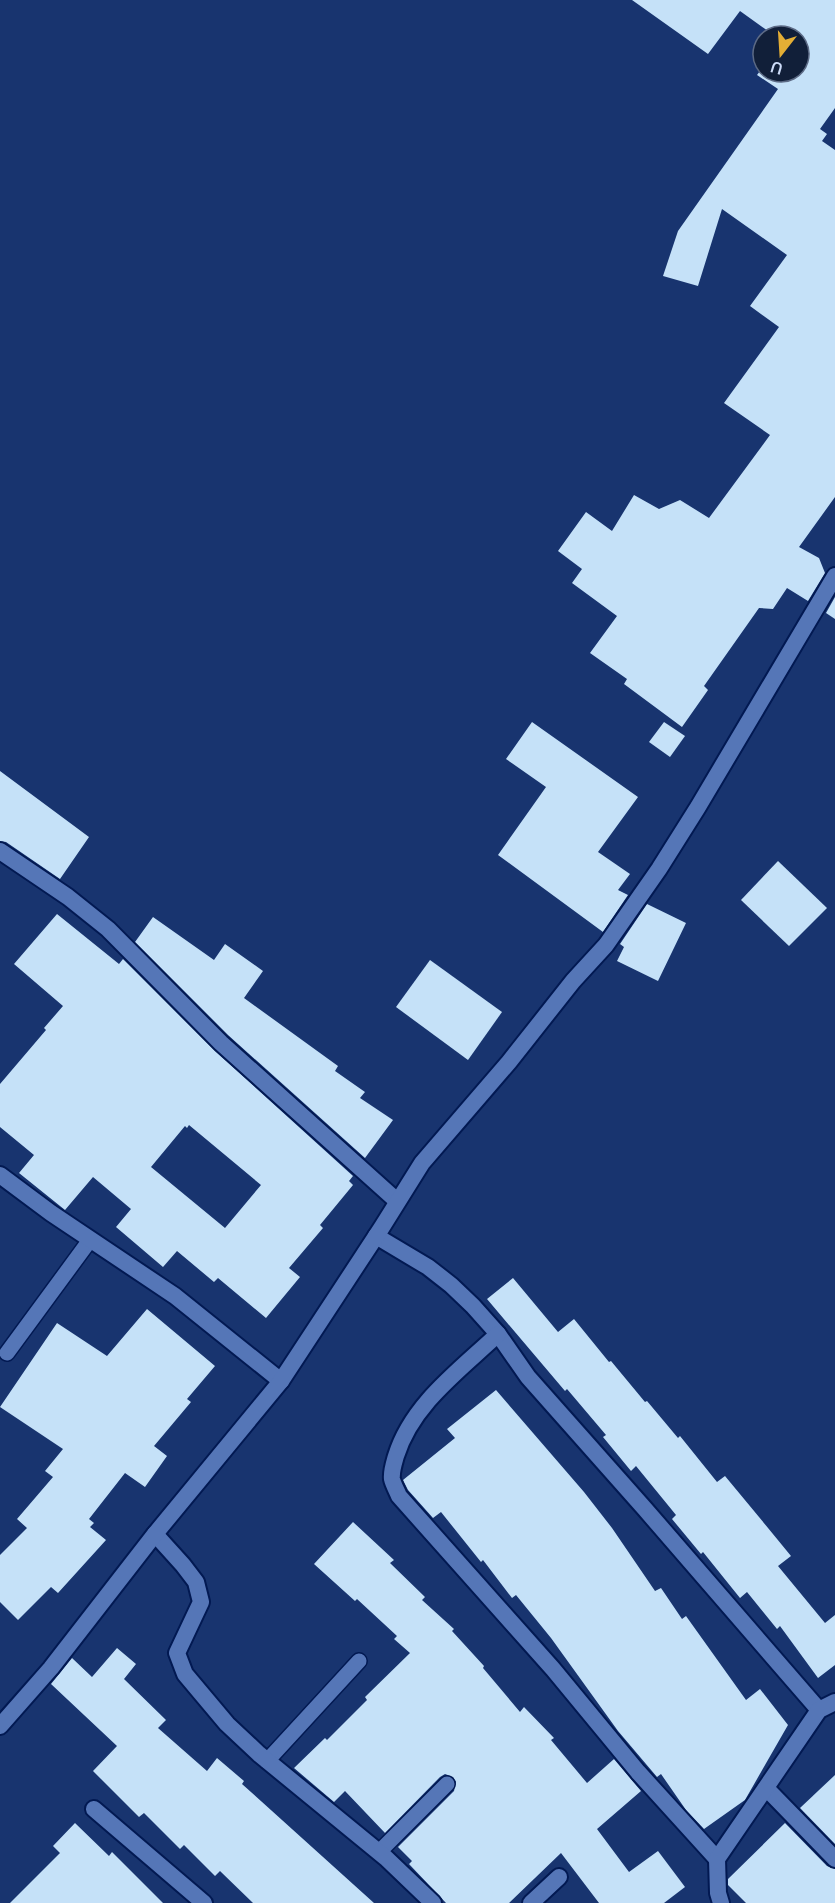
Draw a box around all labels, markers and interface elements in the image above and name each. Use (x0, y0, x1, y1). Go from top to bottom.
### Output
north arrow (751, 24, 811, 84)
text: U (768, 57, 785, 80)

